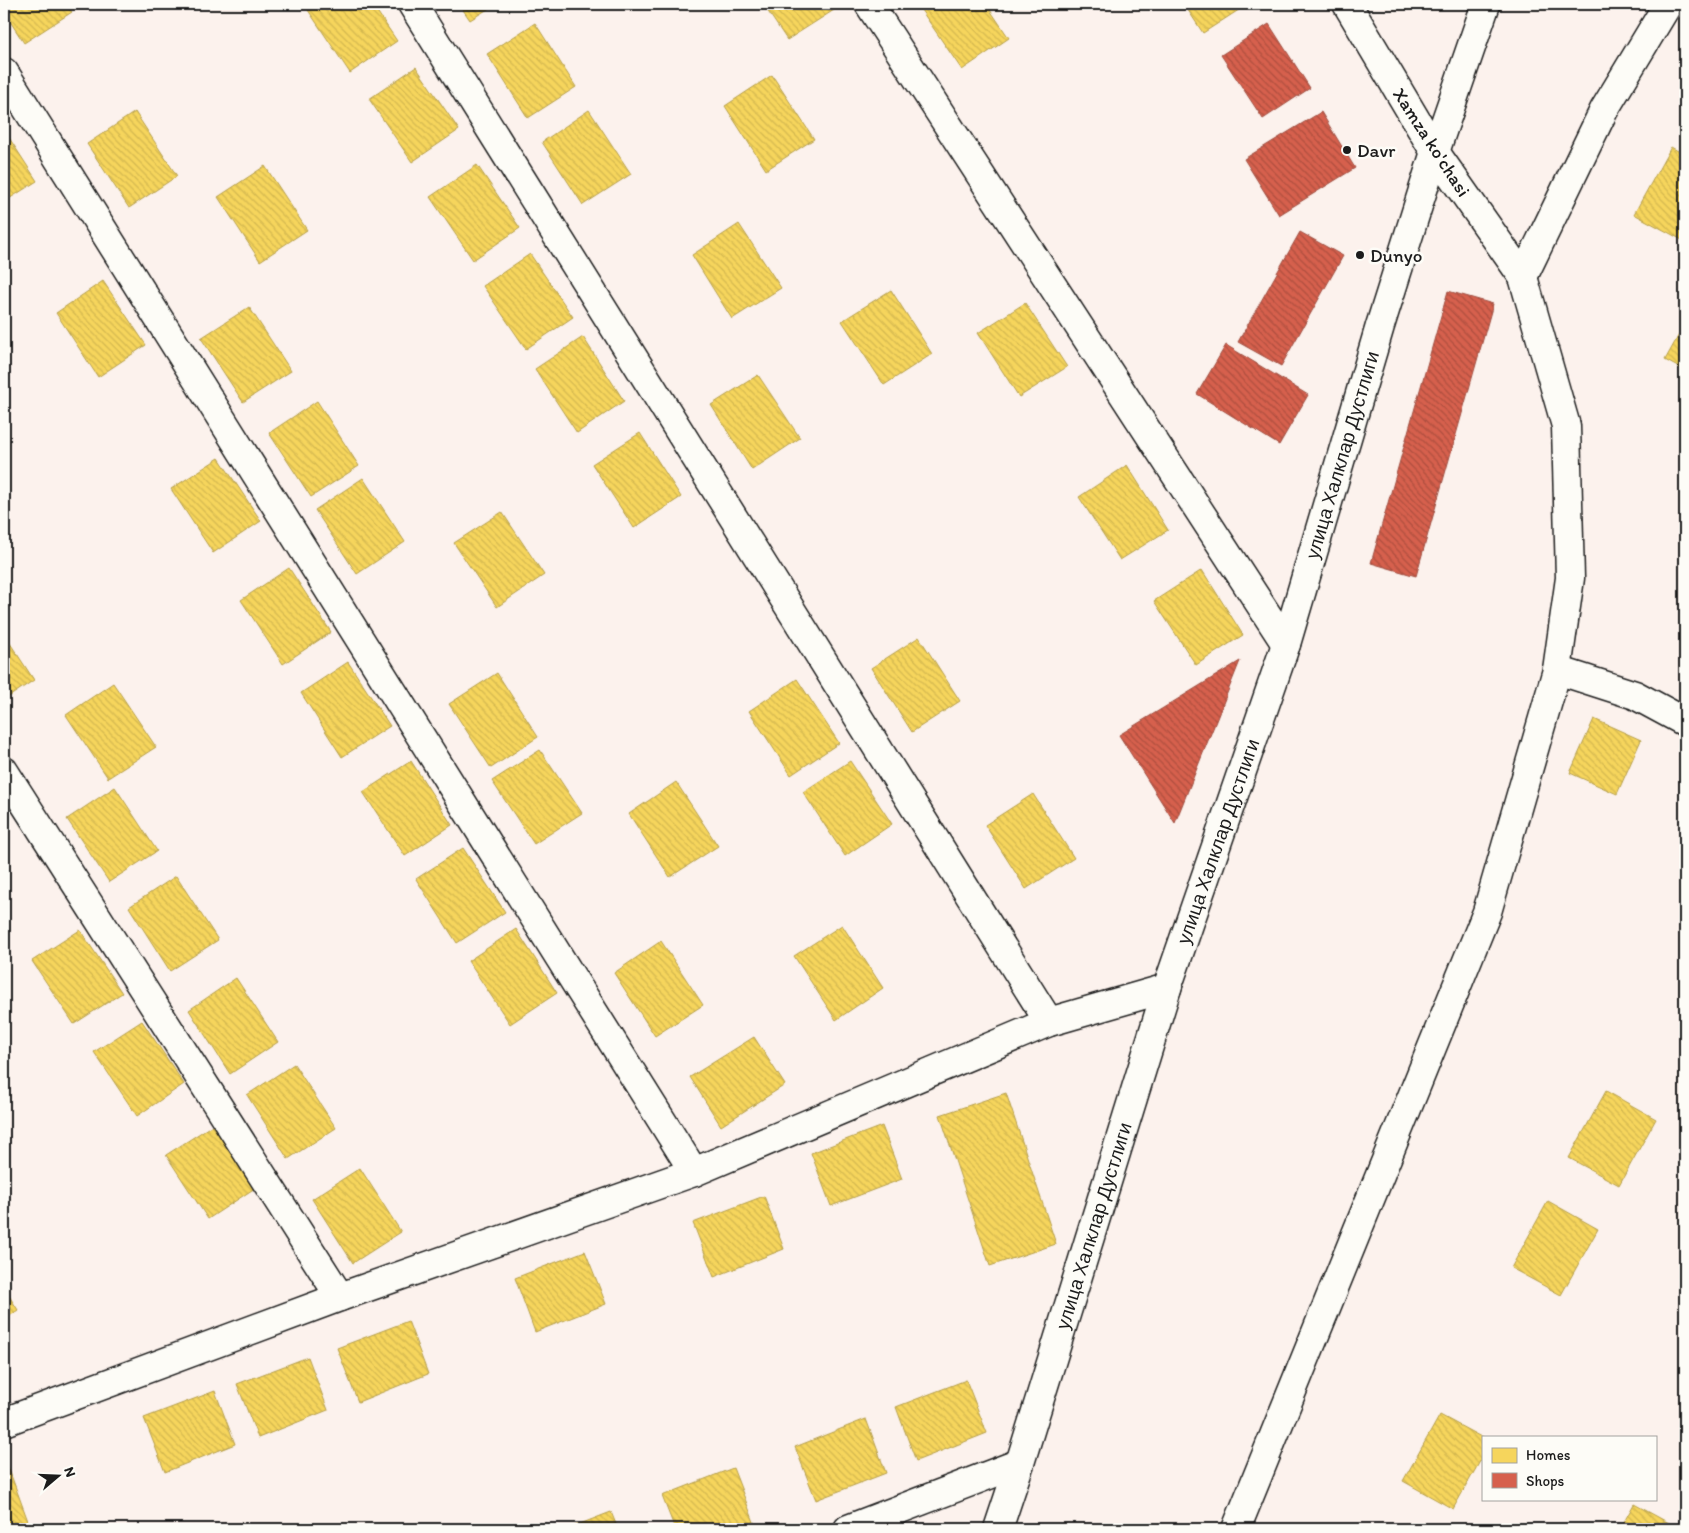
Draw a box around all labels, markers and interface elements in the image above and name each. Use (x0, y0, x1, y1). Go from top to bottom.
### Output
street label: Xamza ko'chasi (1388, 83, 1475, 201)
place label: Davr (1357, 139, 1396, 162)
marker: Davr (1341, 144, 1353, 156)
place label: Dunyo (1370, 244, 1422, 267)
marker: Dunyo (1354, 249, 1366, 261)
street label: улица Халклар Дустлиги (1301, 348, 1384, 562)
street label: улица Халклар Дустлиги (1172, 736, 1264, 947)
street label: улица Халклар Дустлиги (1051, 1119, 1137, 1332)
legend (1482, 1436, 1656, 1500)
text: Homes (1526, 1446, 1571, 1464)
north arrow (32, 1450, 82, 1500)
text: N (60, 1465, 79, 1479)
text: Shops (1526, 1472, 1565, 1490)

